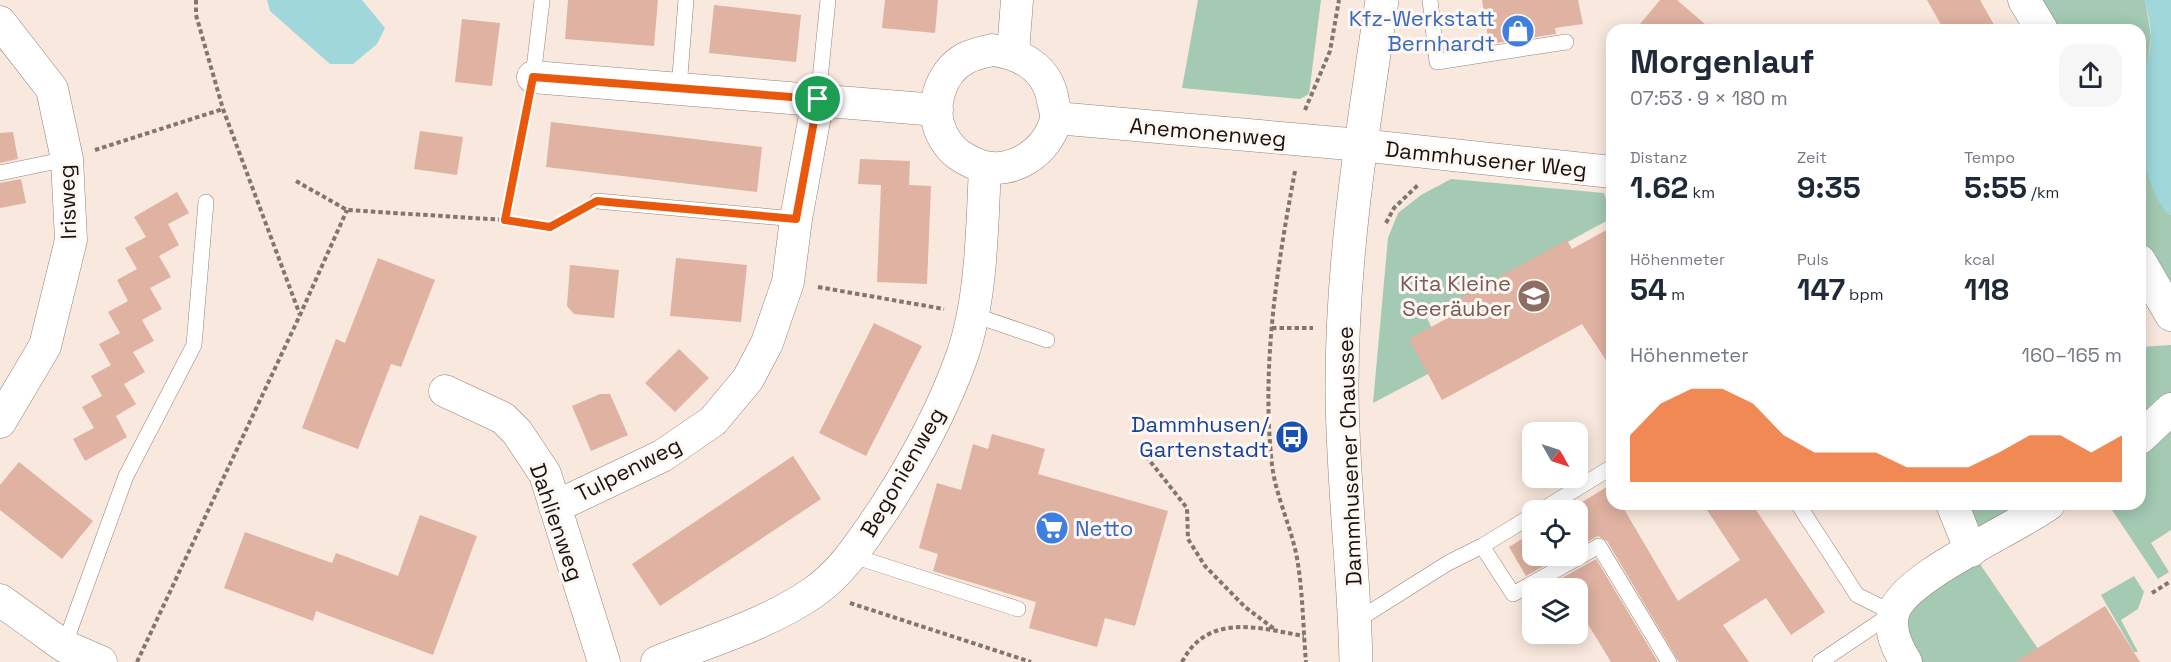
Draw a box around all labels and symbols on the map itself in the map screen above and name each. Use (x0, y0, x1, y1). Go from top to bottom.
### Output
place label: Kfz-Werkstatt Bernhardt (1349, 4, 1495, 57)
shop icon: Kfz-Werkstatt Bernhardt (1500, 13, 1536, 49)
pin (792, 73, 843, 124)
street label: Anemonenweg (1128, 111, 1288, 153)
street label: Dammhusener Weg (1384, 134, 1588, 184)
street label: Irisweg (52, 164, 82, 240)
place label: Kita Kleine Seeräuber (1400, 269, 1511, 322)
school or university icon: Kita Kleine Seeräuber (1516, 278, 1552, 314)
street label: Dammhusener Chaussee (1330, 326, 1368, 586)
street label: Begonienweg (854, 402, 950, 542)
place label: Dammhusen/ Gartenstadt (1131, 410, 1270, 463)
bus stop icon: Dammhusen/ Gartenstadt (1274, 419, 1310, 455)
north arrow (1522, 422, 1588, 488)
street label: Tulpenweg (570, 430, 686, 508)
street label: Dahlienweg (524, 460, 590, 584)
supermarket icon: Netto (1034, 510, 1070, 546)
place label: Netto (1075, 514, 1133, 542)

